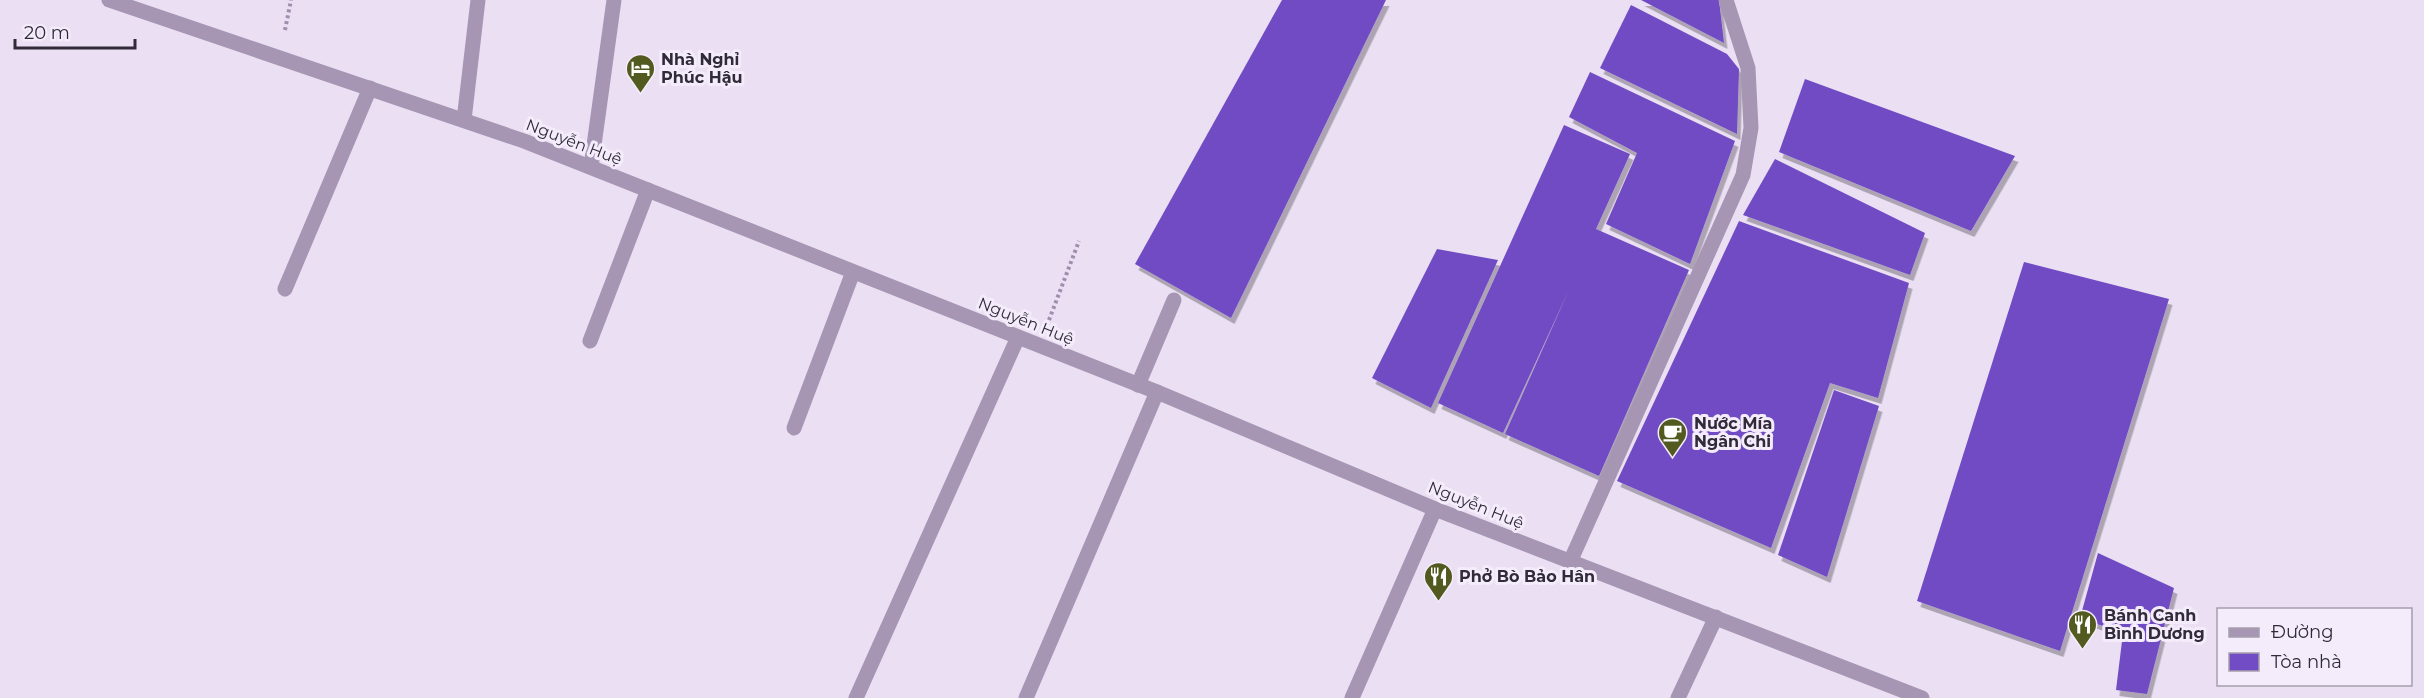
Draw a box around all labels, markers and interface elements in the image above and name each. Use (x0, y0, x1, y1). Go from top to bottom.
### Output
scale bar (15, 12, 135, 50)
text: 20 m (24, 22, 70, 44)
place label: Nhà Nghỉ Phúc Hậu (661, 50, 743, 87)
hotel icon: Nhà Nghỉ Phúc Hậu (624, 52, 656, 94)
street label: Nguyễn Huệ (523, 115, 625, 169)
street label: Nguyễn Huệ (976, 293, 1076, 349)
place label: Nước Mía Ngân Chi (1694, 414, 1772, 451)
cafe icon: Nước Mía Ngân Chi (1657, 416, 1689, 458)
street label: Nguyễn Huệ (1426, 477, 1526, 533)
restaurant icon: Phở Bò Bảo Hân (1422, 560, 1454, 602)
place label: Phở Bò Bảo Hân (1459, 567, 1595, 586)
place label: Bánh Canh Bình Dương (2104, 606, 2205, 643)
restaurant icon: Bánh Canh Bình Dương (2067, 608, 2099, 650)
legend (2217, 608, 2412, 686)
text: Đường (2271, 621, 2334, 643)
text: Tòa nhà (2271, 651, 2342, 673)

